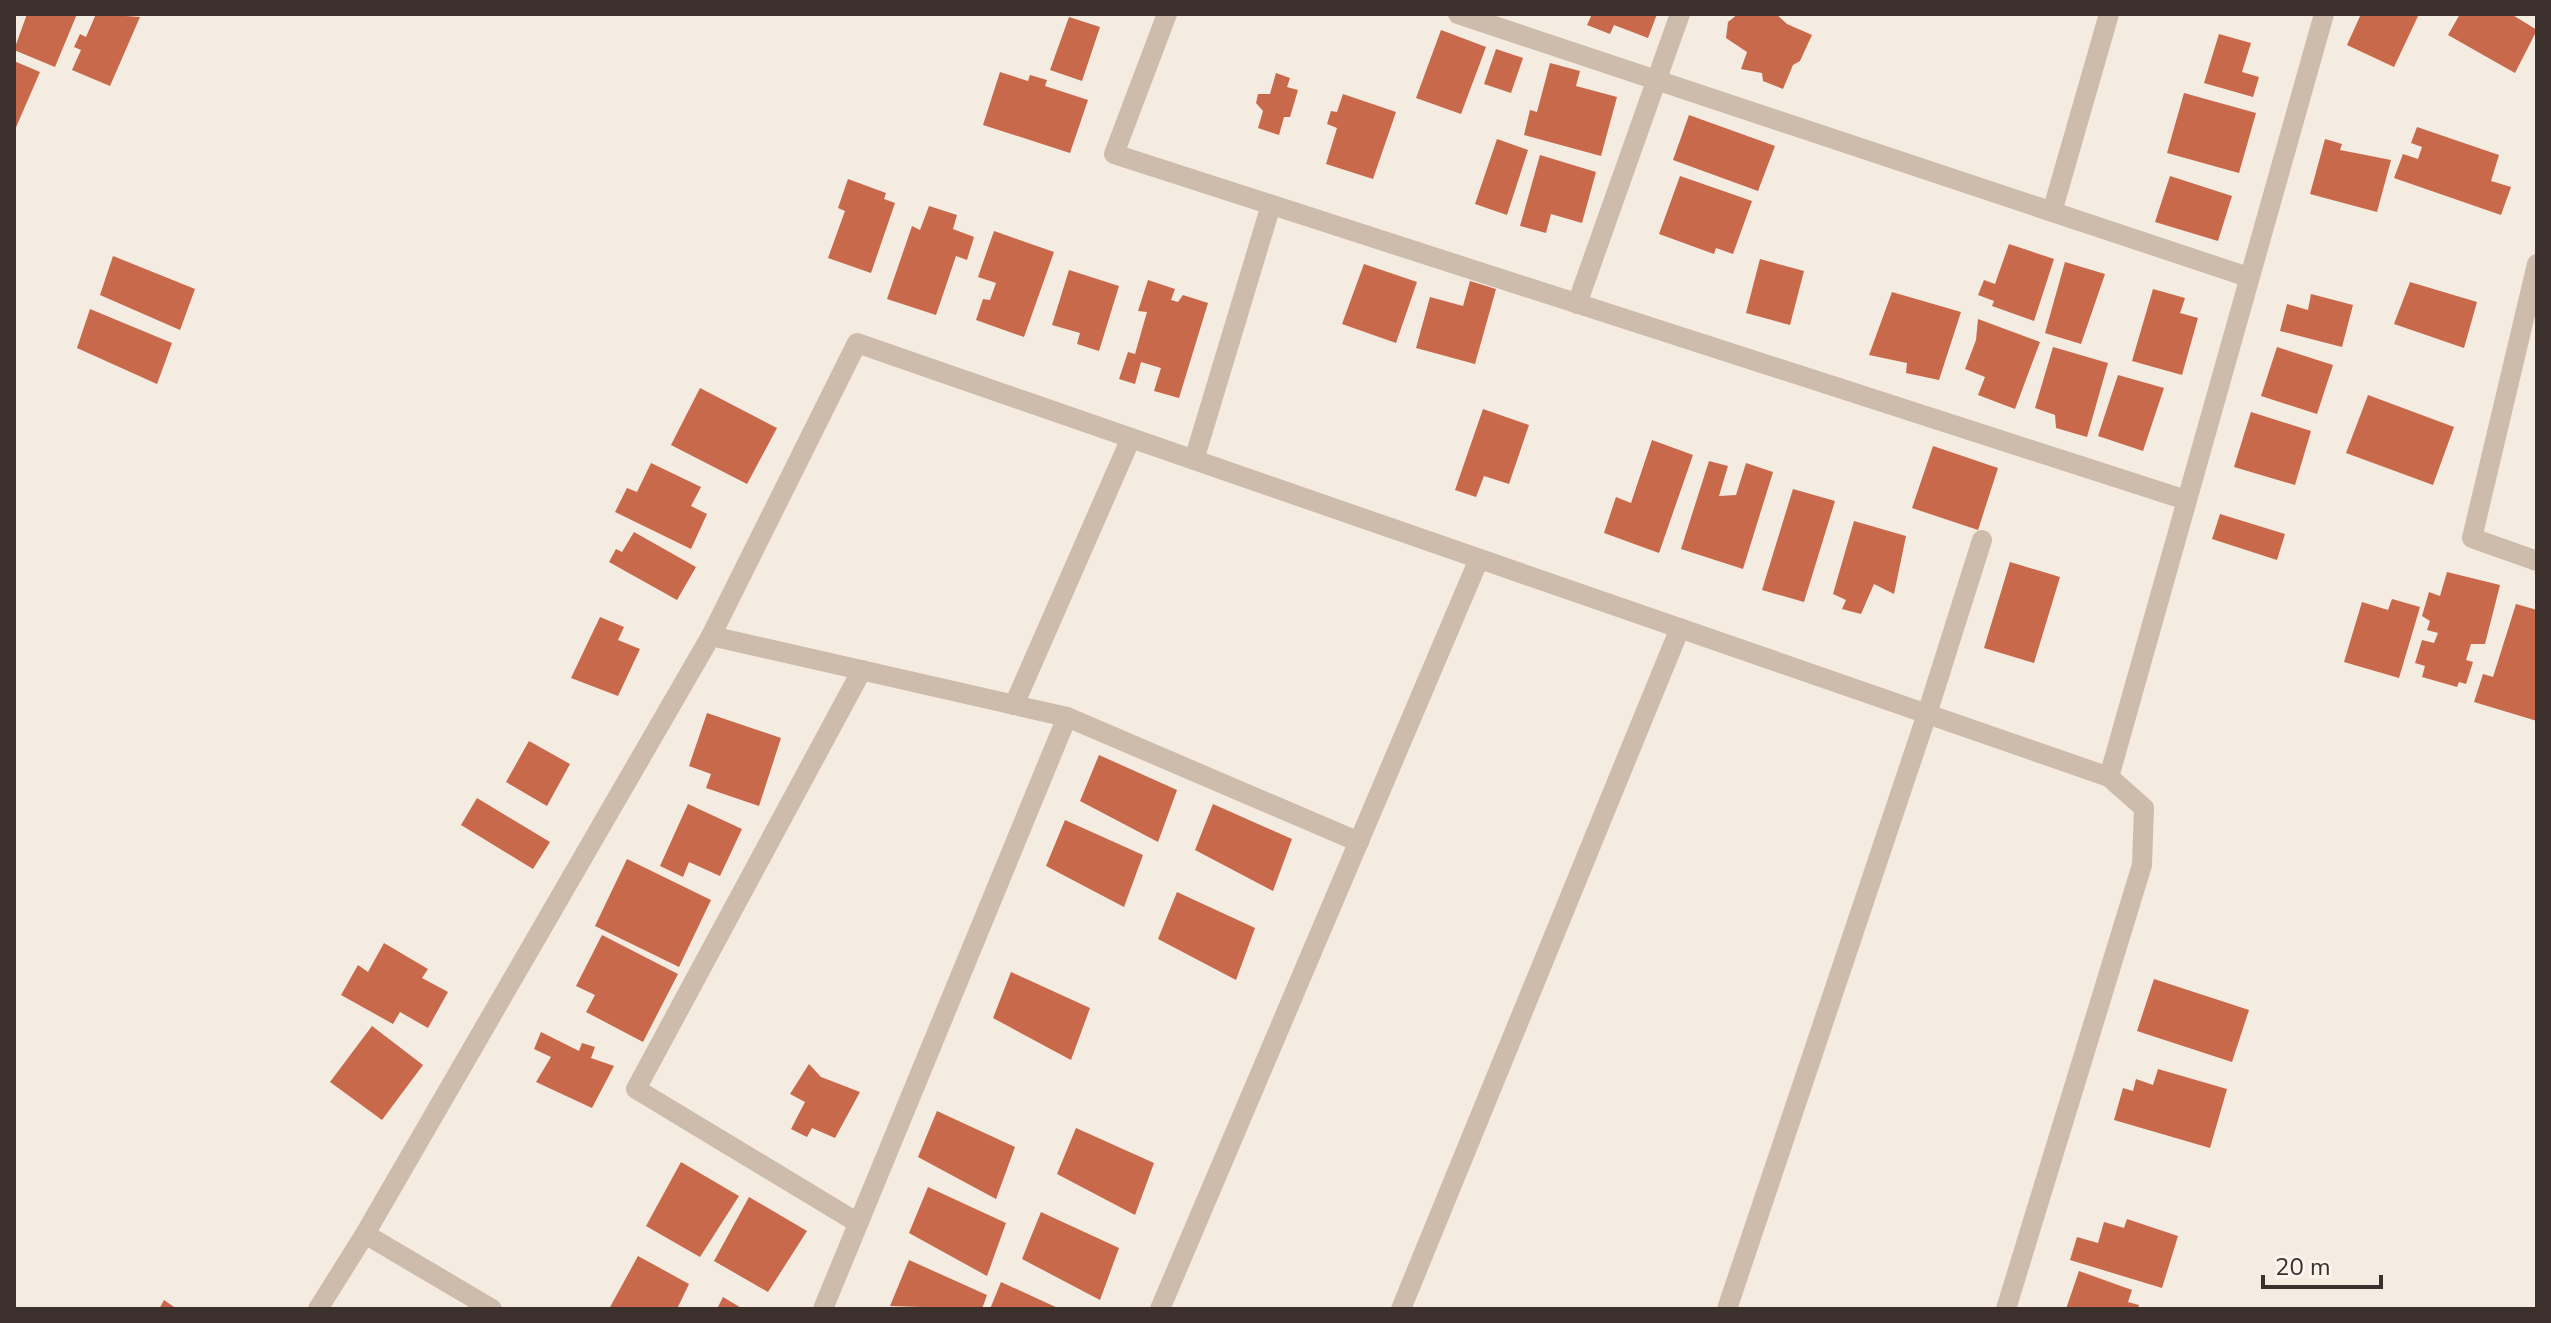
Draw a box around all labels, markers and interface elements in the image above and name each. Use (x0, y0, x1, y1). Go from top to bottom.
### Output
scale bar (2263, 1239, 2381, 1289)
text: 20 m (2275, 1251, 2331, 1283)

